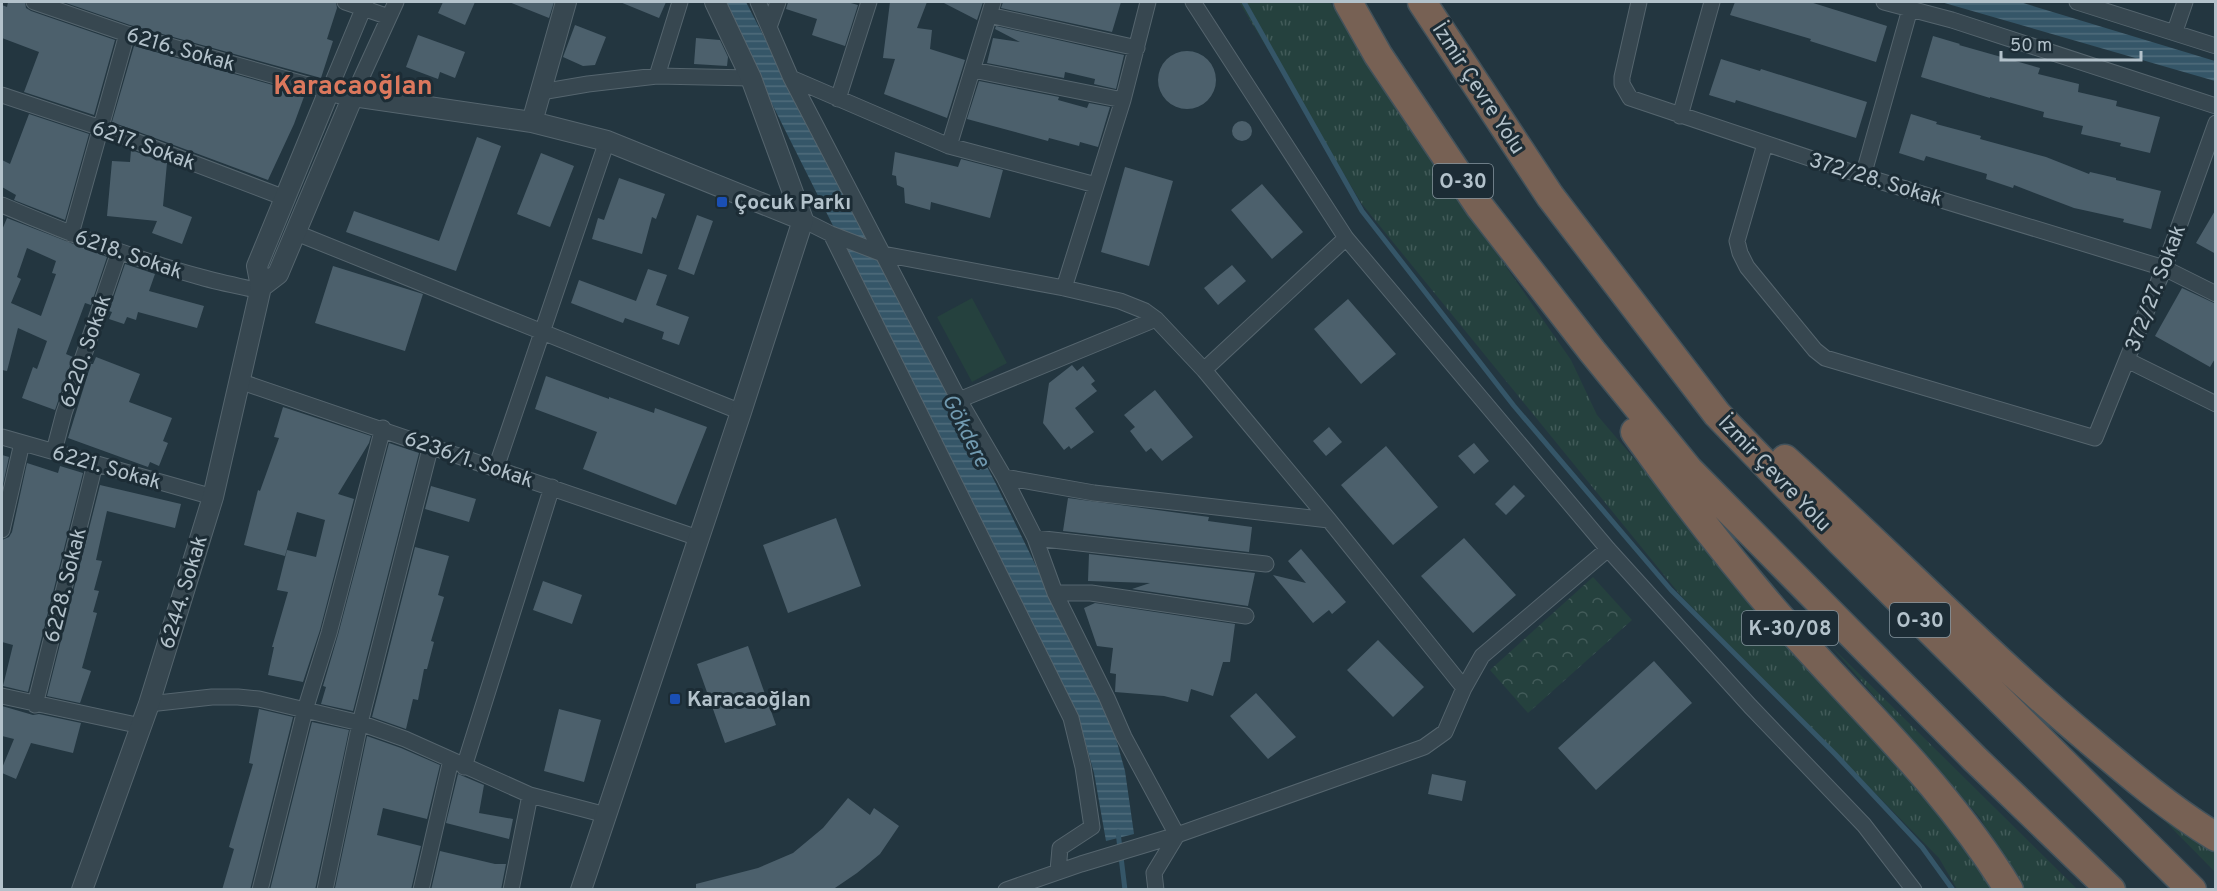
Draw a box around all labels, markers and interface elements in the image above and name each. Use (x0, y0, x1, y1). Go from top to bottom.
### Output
street label: İzmir Çevre Yolu (1425, 18, 1530, 160)
street label: 6216. Sokak (123, 22, 238, 79)
scale bar (2001, 24, 2140, 62)
text: 50 m (2010, 35, 2052, 58)
district label: Karacaoğlan (273, 70, 433, 104)
street label: 6217. Sokak (88, 115, 199, 178)
street label: 372/28. Sokak (1806, 147, 1946, 214)
road number: O-30 (1433, 164, 1493, 198)
place label: Çocuk Parkı (734, 190, 851, 217)
marker: Çocuk Parkı (715, 195, 729, 209)
street label: 372/27. Sokak (2120, 221, 2193, 356)
street label: 6218. Sokak (71, 224, 186, 286)
street label: 6220. Sokak (54, 291, 118, 412)
water label: Gökdere (935, 390, 995, 473)
street label: İzmir Çevre Yolu (1711, 410, 1836, 538)
street label: 6236/1. Sokak (400, 426, 537, 495)
street label: 6221. Sokak (49, 440, 164, 497)
street label: 6228. Sokak (39, 525, 94, 646)
street label: 6244. Sokak (154, 532, 215, 653)
road number: O-30 (1890, 603, 1950, 637)
road number: K-30/08 (1742, 611, 1838, 645)
place label: Karacaoğlan (687, 687, 811, 714)
marker: Karacaoğlan (668, 692, 682, 706)

